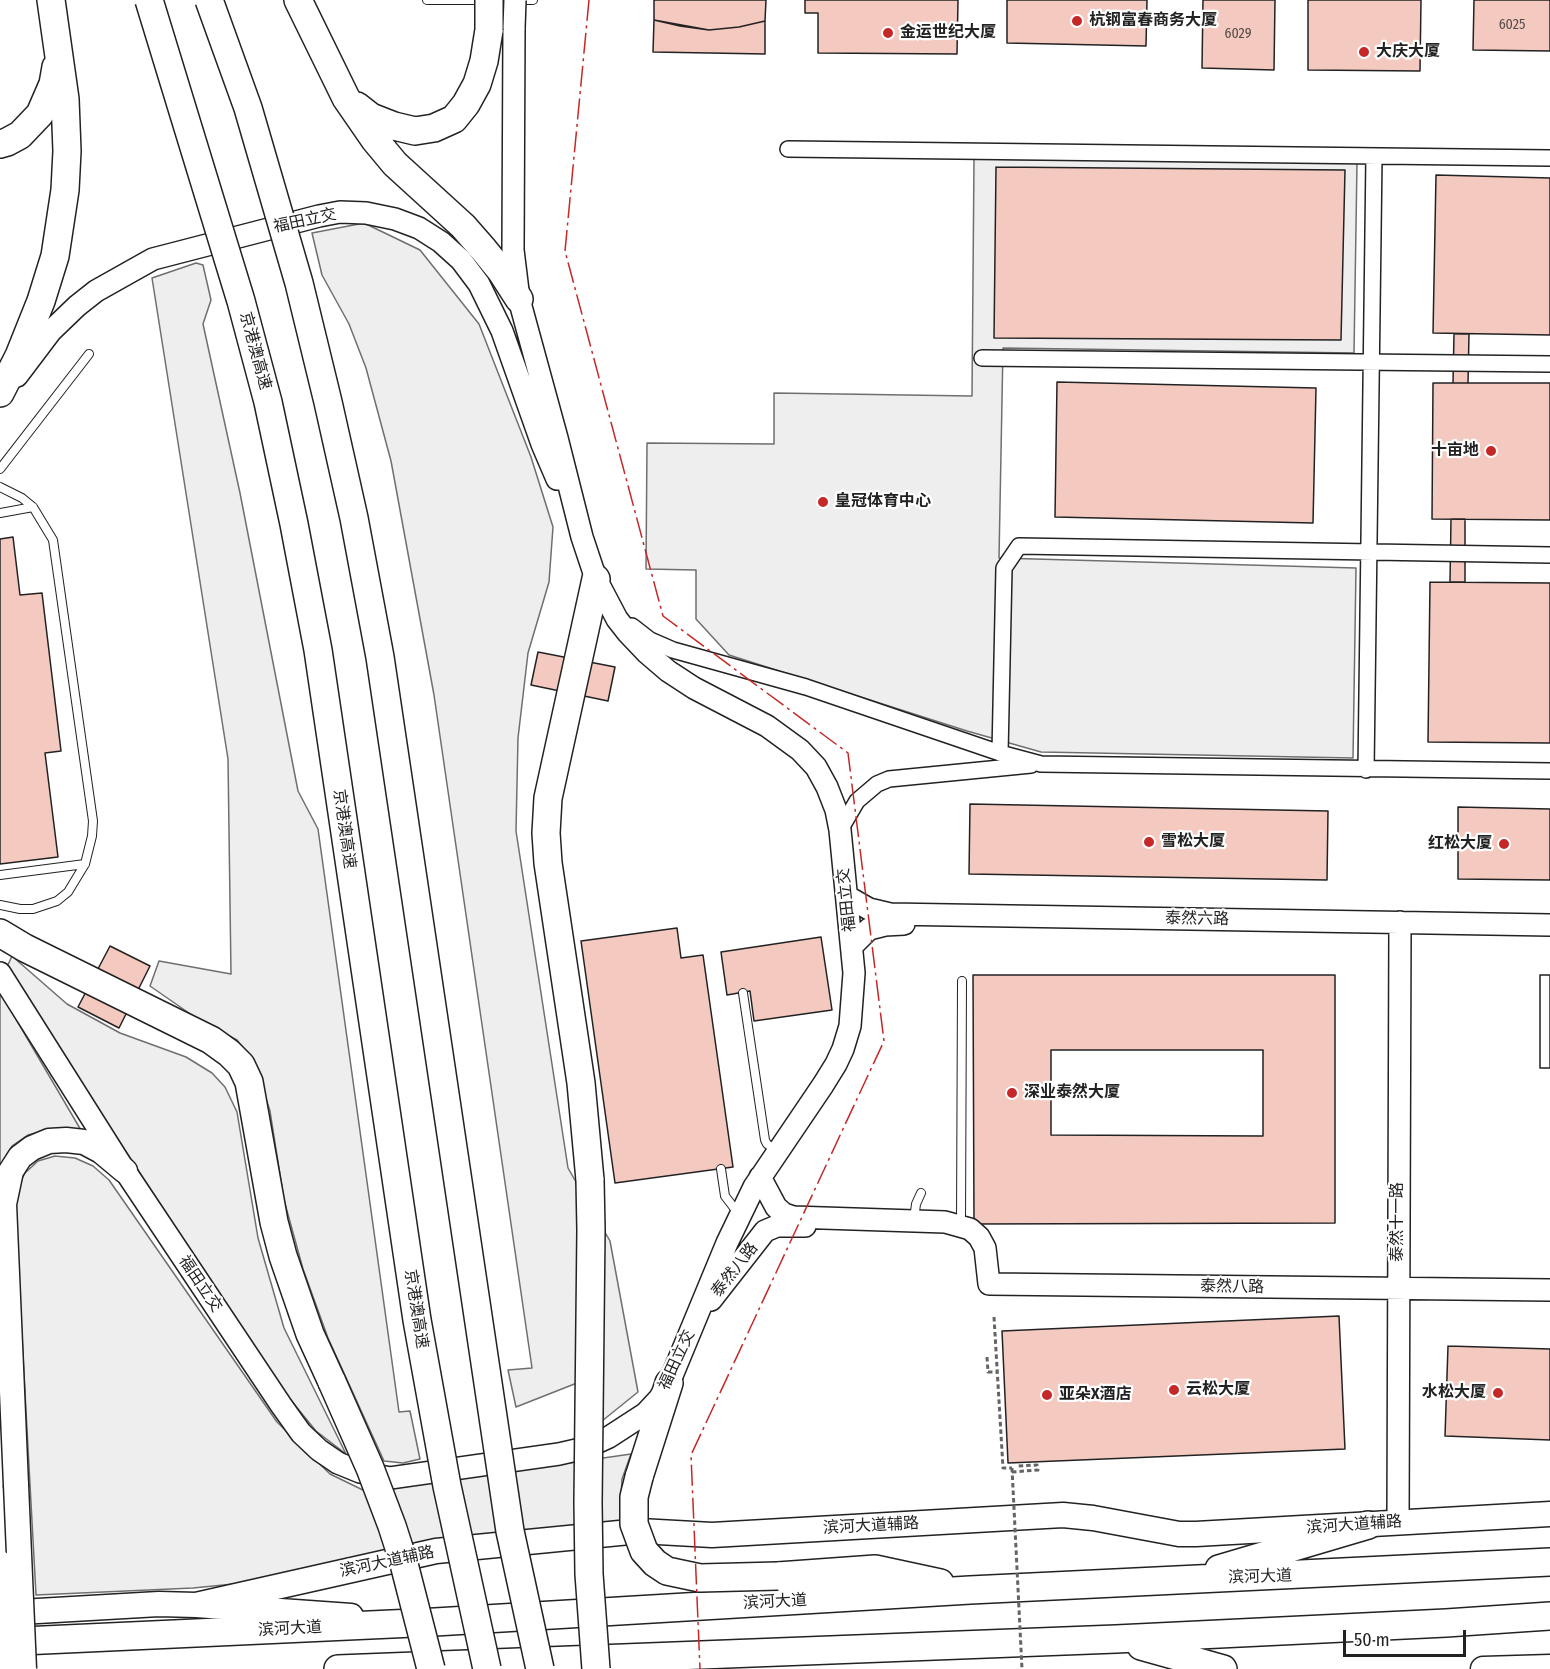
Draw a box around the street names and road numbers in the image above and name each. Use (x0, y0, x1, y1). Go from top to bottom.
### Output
street label: 福田立交 (272, 205, 338, 237)
street label: 京港澳高速 (235, 310, 275, 392)
street label: 京港澳高速 (329, 788, 359, 870)
street label: 福田立交 (834, 867, 860, 933)
street label: 泰然六路 (1165, 909, 1229, 929)
street label: 泰然十一路 (1388, 1182, 1408, 1262)
street label: 泰然八路 (708, 1239, 762, 1301)
street label: 福田立交 (174, 1252, 226, 1316)
street label: 京港澳高速 (400, 1268, 432, 1350)
street label: 泰然八路 (1200, 1277, 1264, 1297)
street label: 福田立交 (655, 1327, 699, 1393)
street label: 滨河大道辅路 (1305, 1512, 1403, 1538)
street label: 滨河大道辅路 (823, 1514, 919, 1538)
street label: 滨河大道辅路 (338, 1543, 436, 1581)
street label: 滨河大道 (1228, 1566, 1292, 1588)
street label: 滨河大道 (743, 1591, 807, 1613)
street label: 滨河大道 (258, 1618, 322, 1640)

